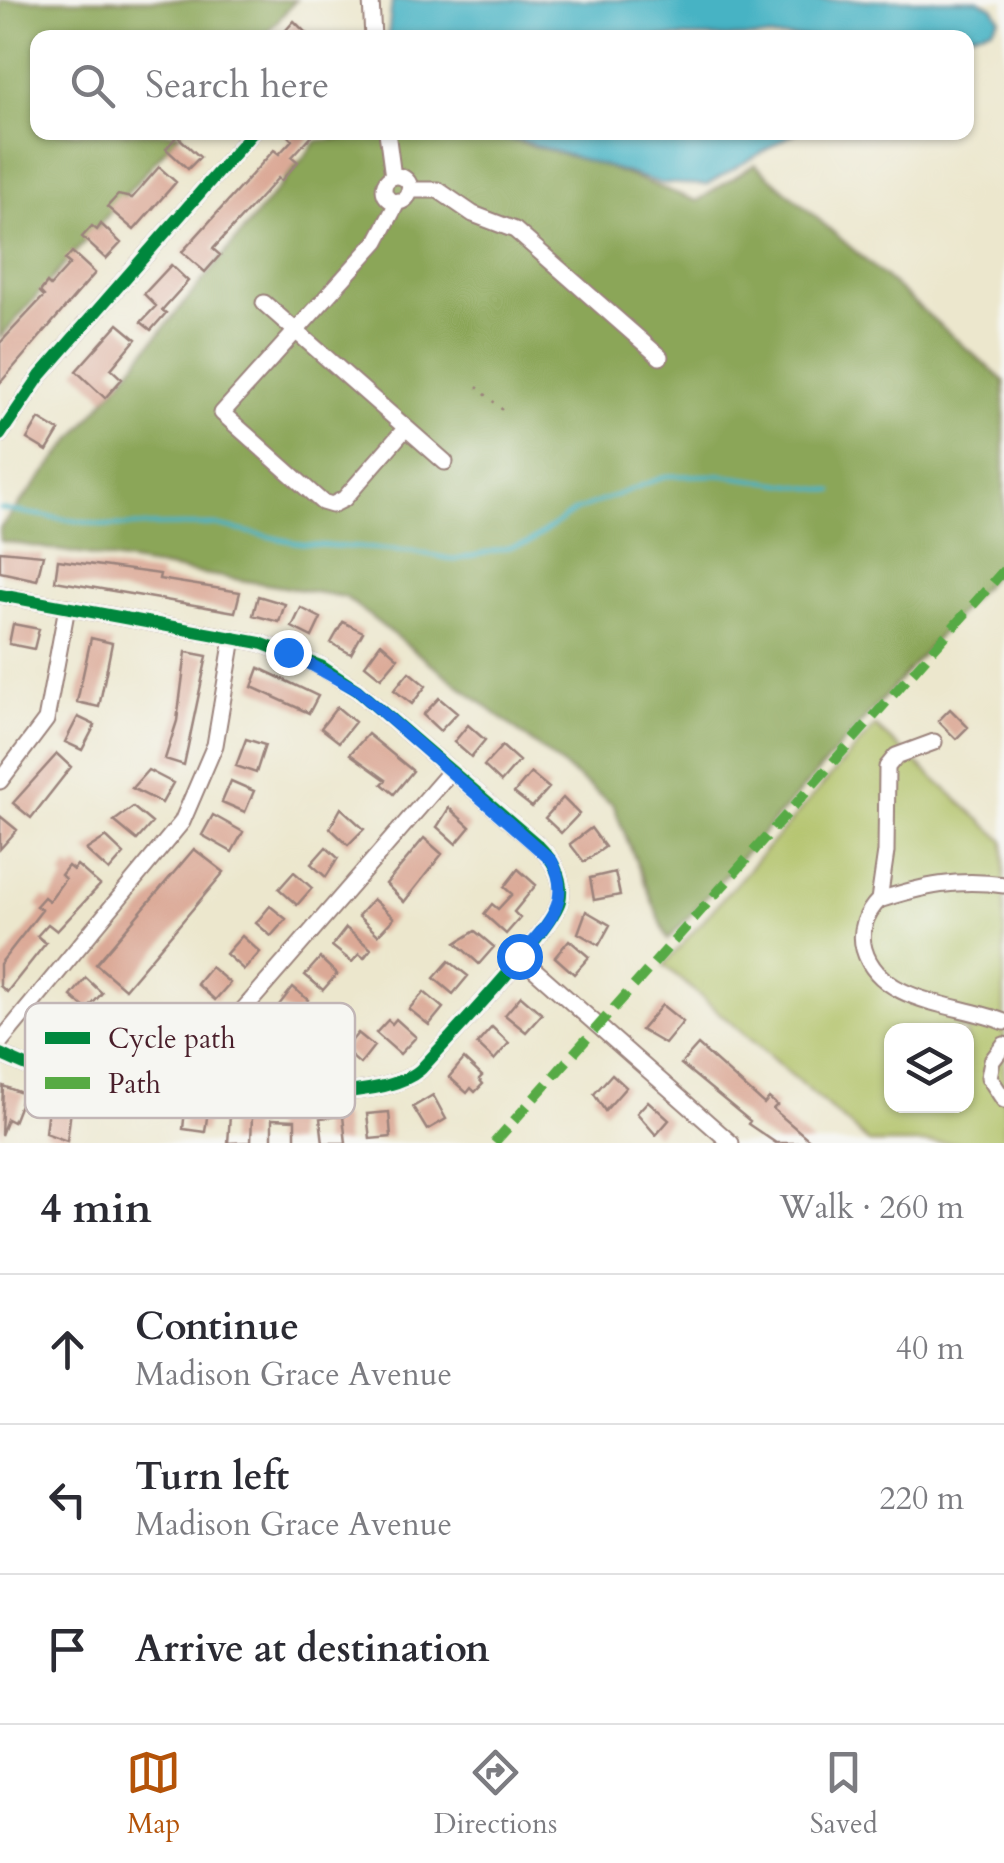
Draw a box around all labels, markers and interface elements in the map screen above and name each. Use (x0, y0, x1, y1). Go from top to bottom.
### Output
search box (30, 30, 974, 140)
icon: search (65, 58, 120, 113)
text: Search here (145, 59, 329, 111)
route end (266, 630, 312, 676)
route start (497, 934, 543, 980)
legend (25, 1003, 355, 1118)
text: Cycle path (108, 1020, 236, 1058)
map controls (884, 1023, 974, 1113)
button: layers (884, 1023, 974, 1113)
text: Path (108, 1065, 161, 1103)
text: 4 min (40, 1180, 152, 1237)
text: Walk · 260 m (779, 1186, 964, 1230)
text: Continue (135, 1301, 299, 1353)
icon: ahead (40, 1322, 95, 1377)
text: 40 m (896, 1327, 964, 1371)
text: Madison Grace Avenue (135, 1353, 452, 1397)
text: Turn left (135, 1451, 289, 1503)
icon: left (40, 1472, 95, 1527)
text: 220 m (879, 1477, 964, 1521)
text: Madison Grace Avenue (135, 1503, 452, 1547)
icon: arrive (40, 1622, 95, 1677)
text: Arrive at destination (135, 1623, 490, 1675)
tab: Map (126, 1745, 181, 1843)
tab: Directions (434, 1745, 557, 1843)
tab: Saved (810, 1745, 878, 1843)

